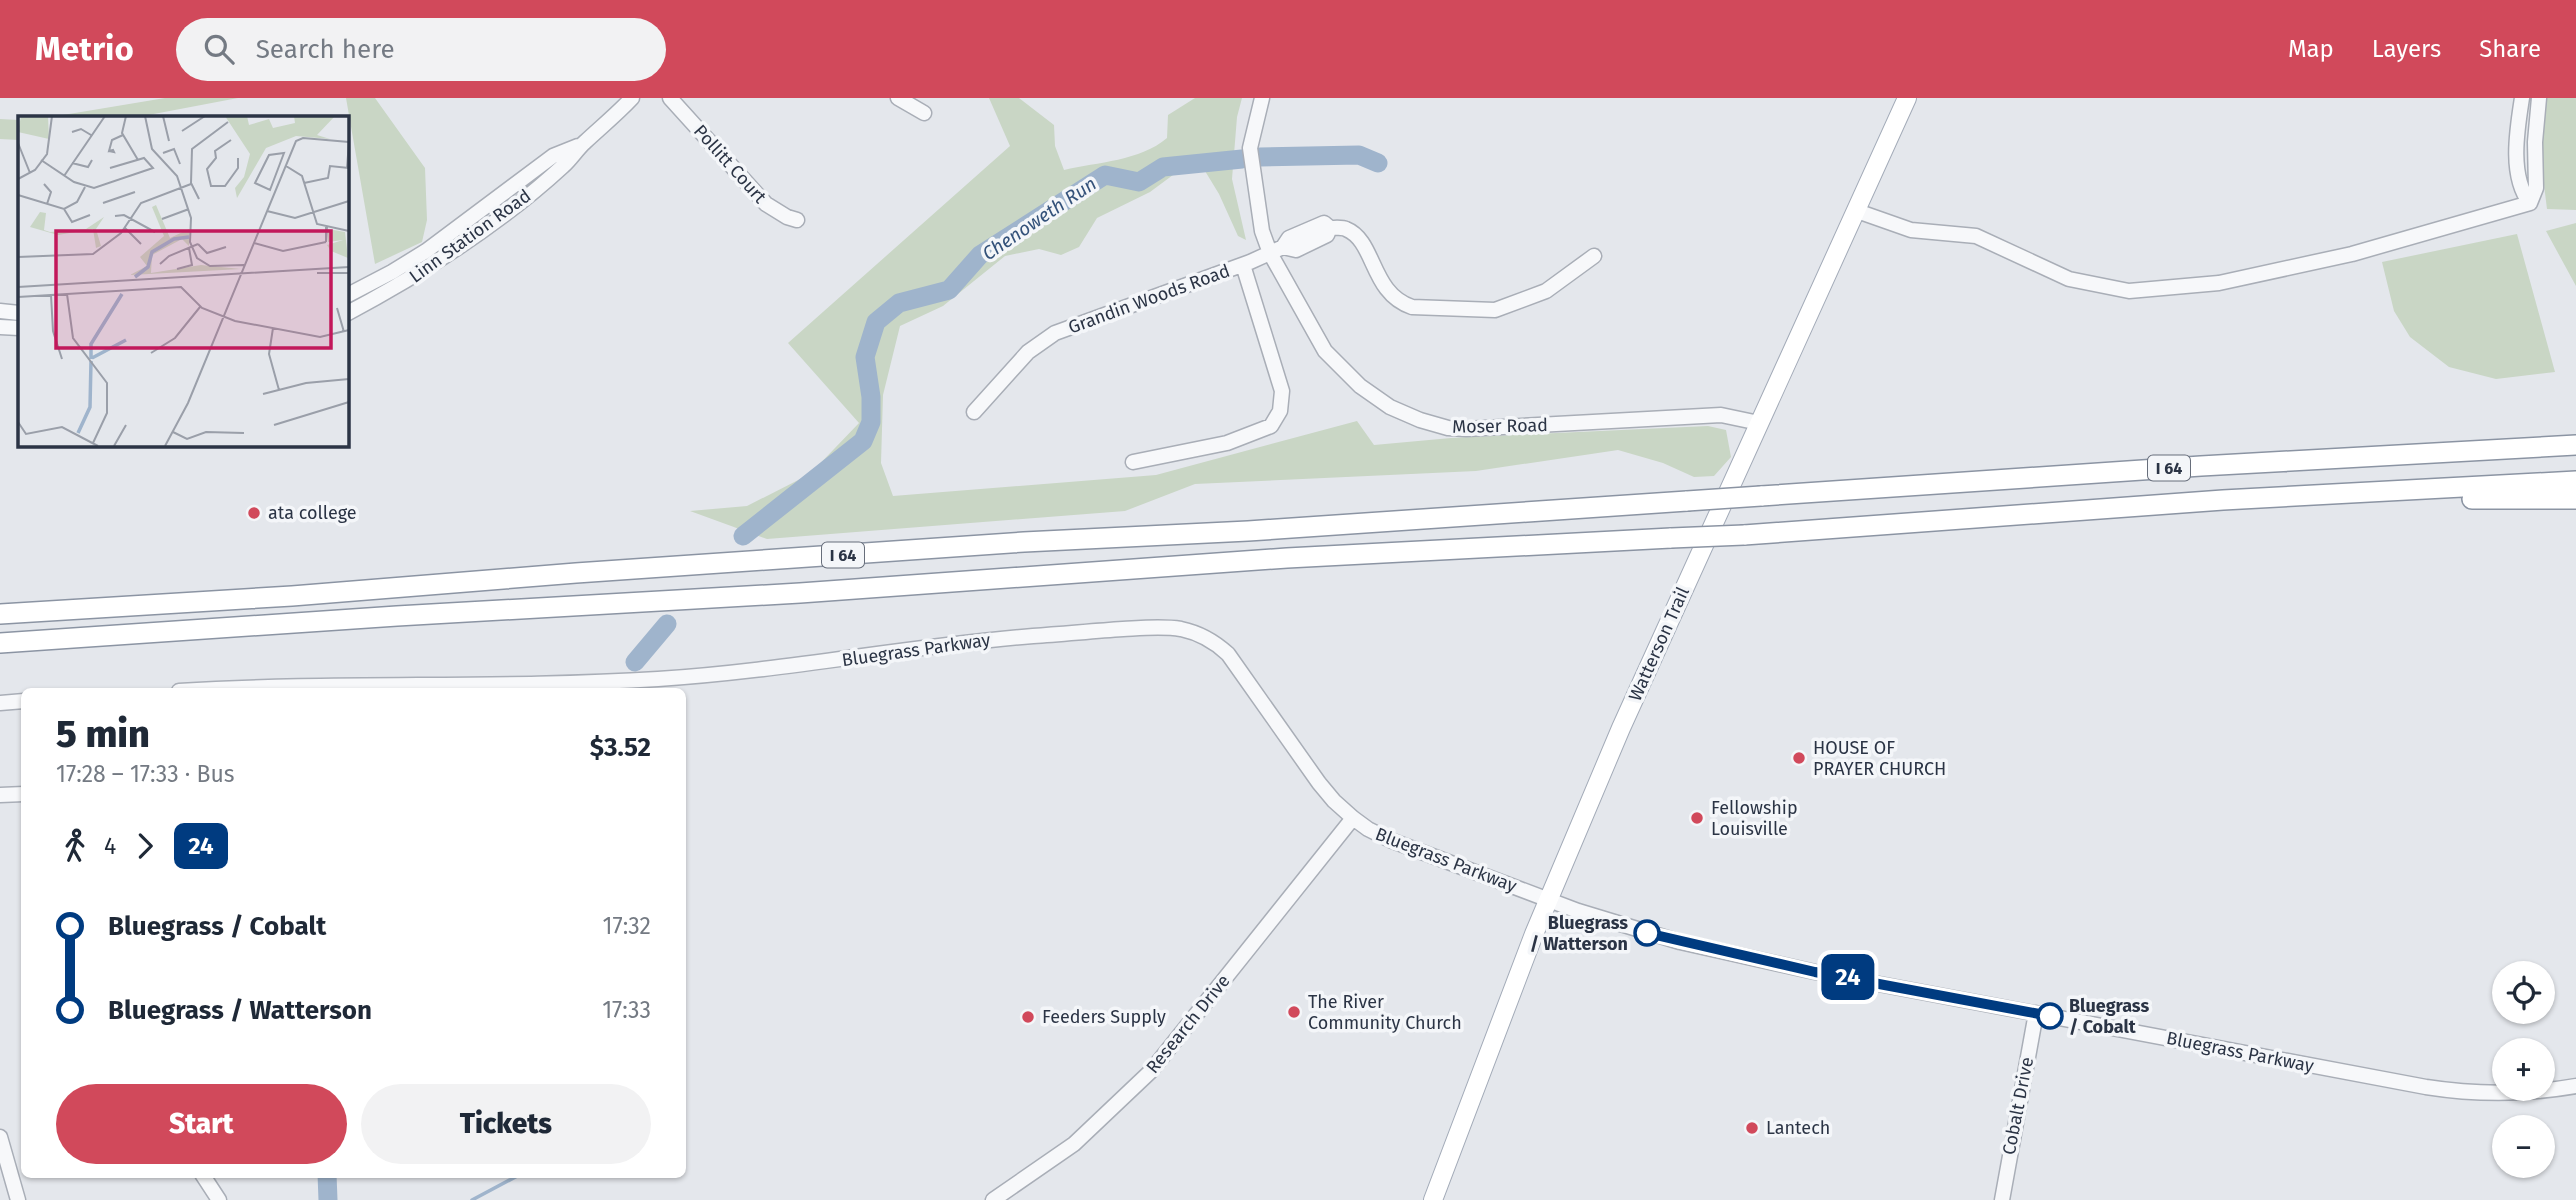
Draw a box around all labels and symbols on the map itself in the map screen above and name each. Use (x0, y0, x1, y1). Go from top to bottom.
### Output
inset map (18, 116, 348, 446)
street label: Pollitt Court (689, 120, 771, 208)
water label: Chenoweth Run (978, 172, 1101, 265)
street label: Linn Station Road (405, 185, 535, 287)
street label: Grandin Woods Road (1065, 260, 1233, 338)
street label: Moser Road (1452, 414, 1548, 438)
road number: I 64 (2148, 456, 2190, 480)
place label: ata college (268, 502, 357, 524)
marker: ata college (246, 505, 262, 521)
road number: I 64 (822, 543, 864, 568)
street label: Watterson Trail (1624, 583, 1694, 705)
street label: Bluegrass Parkway (840, 629, 992, 671)
place label: HOUSE OF PRAYER CHURCH (1813, 737, 1946, 780)
marker: HOUSE OF PRAYER CHURCH (1791, 750, 1807, 766)
place label: Fellowship Louisville (1711, 797, 1798, 840)
marker: Fellowship Louisville (1689, 810, 1705, 826)
street label: Bluegrass Parkway (1372, 823, 1520, 897)
place label: Bluegrass / Watterson (1530, 912, 1628, 955)
marker: Bluegrass / Watterson (1634, 920, 1660, 946)
line badge: 24 (1816, 954, 1880, 1000)
street label: Research Drive (1141, 970, 1235, 1078)
place label: The River Community Church (1308, 991, 1462, 1034)
place label: Bluegrass / Cobalt (2069, 995, 2149, 1038)
marker: Bluegrass / Cobalt (2037, 1003, 2063, 1029)
marker: The River Community Church (1286, 1004, 1302, 1020)
place label: Feeders Supply (1042, 1006, 1166, 1028)
marker: Feeders Supply (1020, 1009, 1036, 1025)
street label: Bluegrass Parkway (2164, 1027, 2316, 1077)
street label: Cobalt Drive (1998, 1055, 2038, 1157)
place label: Lantech (1766, 1117, 1830, 1139)
marker: Lantech (1744, 1120, 1760, 1136)

